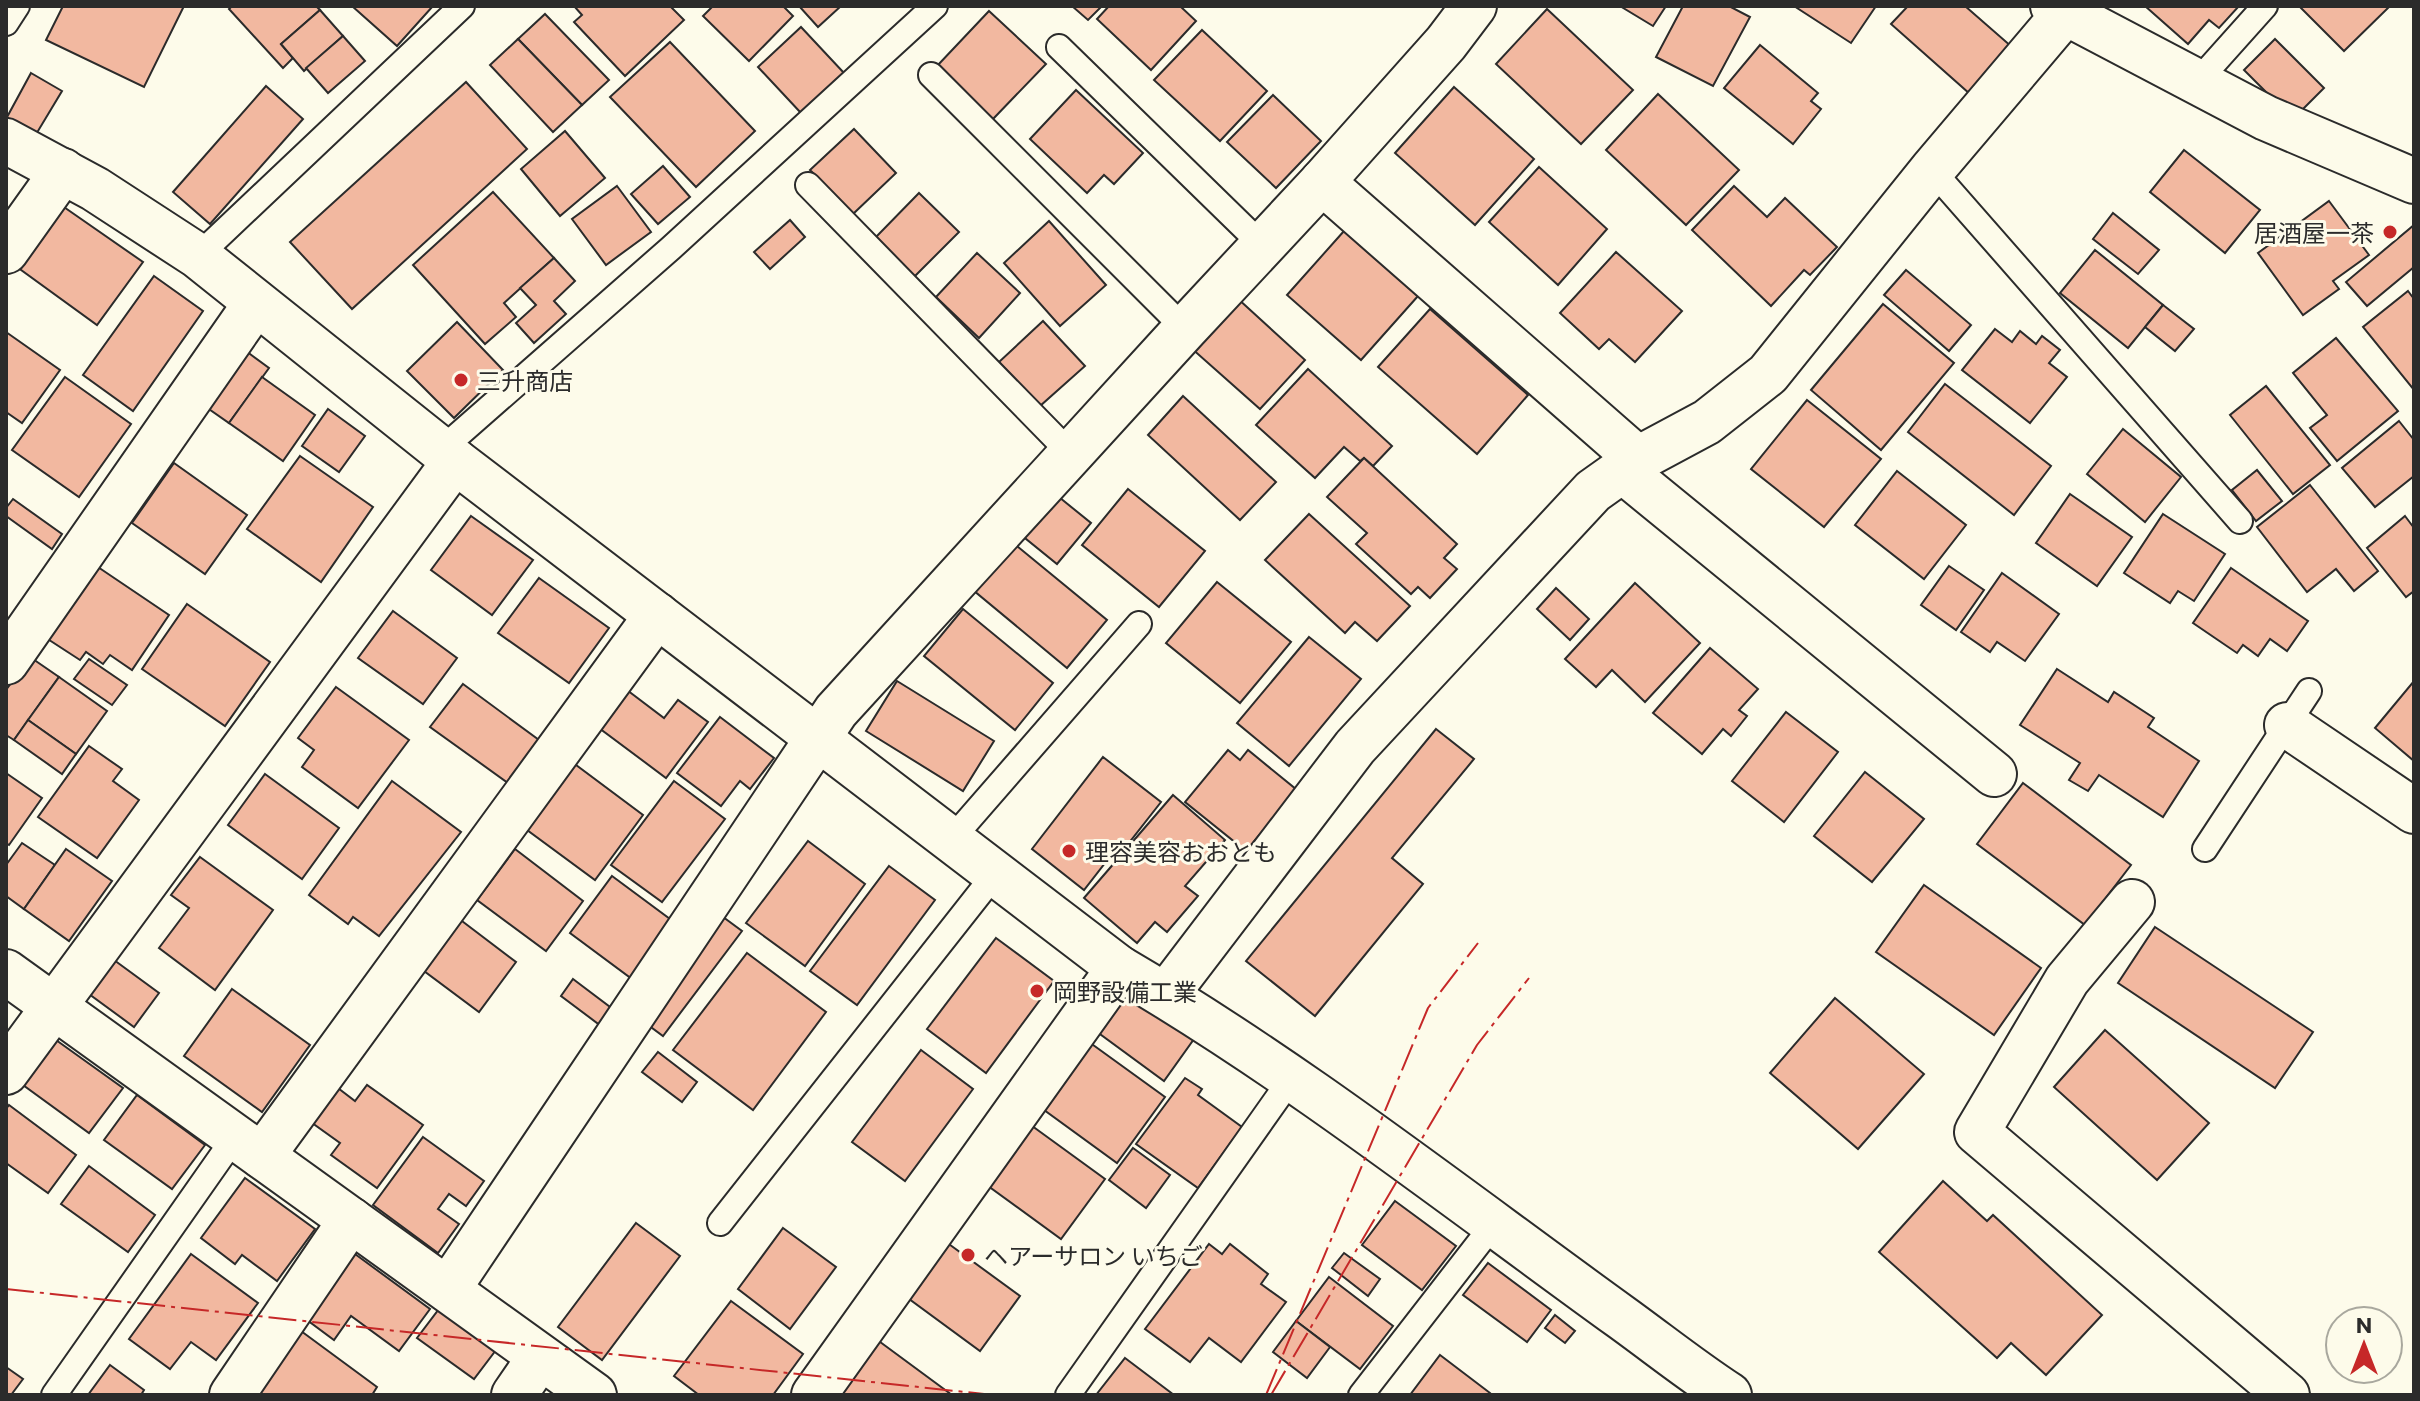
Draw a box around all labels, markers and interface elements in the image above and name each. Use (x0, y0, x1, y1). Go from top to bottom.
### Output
place label: 居酒屋一茶 (2254, 218, 2374, 247)
marker: 居酒屋一茶 (2381, 223, 2399, 241)
place label: 三升商店 (477, 366, 573, 395)
marker: 三升商店 (452, 371, 470, 389)
place label: 理容美容おおとも (1085, 837, 1277, 866)
marker: 理容美容おおとも (1060, 842, 1078, 860)
place label: 岡野設備工業 (1053, 977, 1197, 1006)
marker: 岡野設備工業 (1028, 982, 1046, 1000)
place label: ヘアーサロン いちご (984, 1241, 1203, 1270)
marker: ヘアーサロン いちご (959, 1246, 977, 1264)
north arrow (2324, 1305, 2404, 1385)
text: N (2356, 1311, 2372, 1338)

